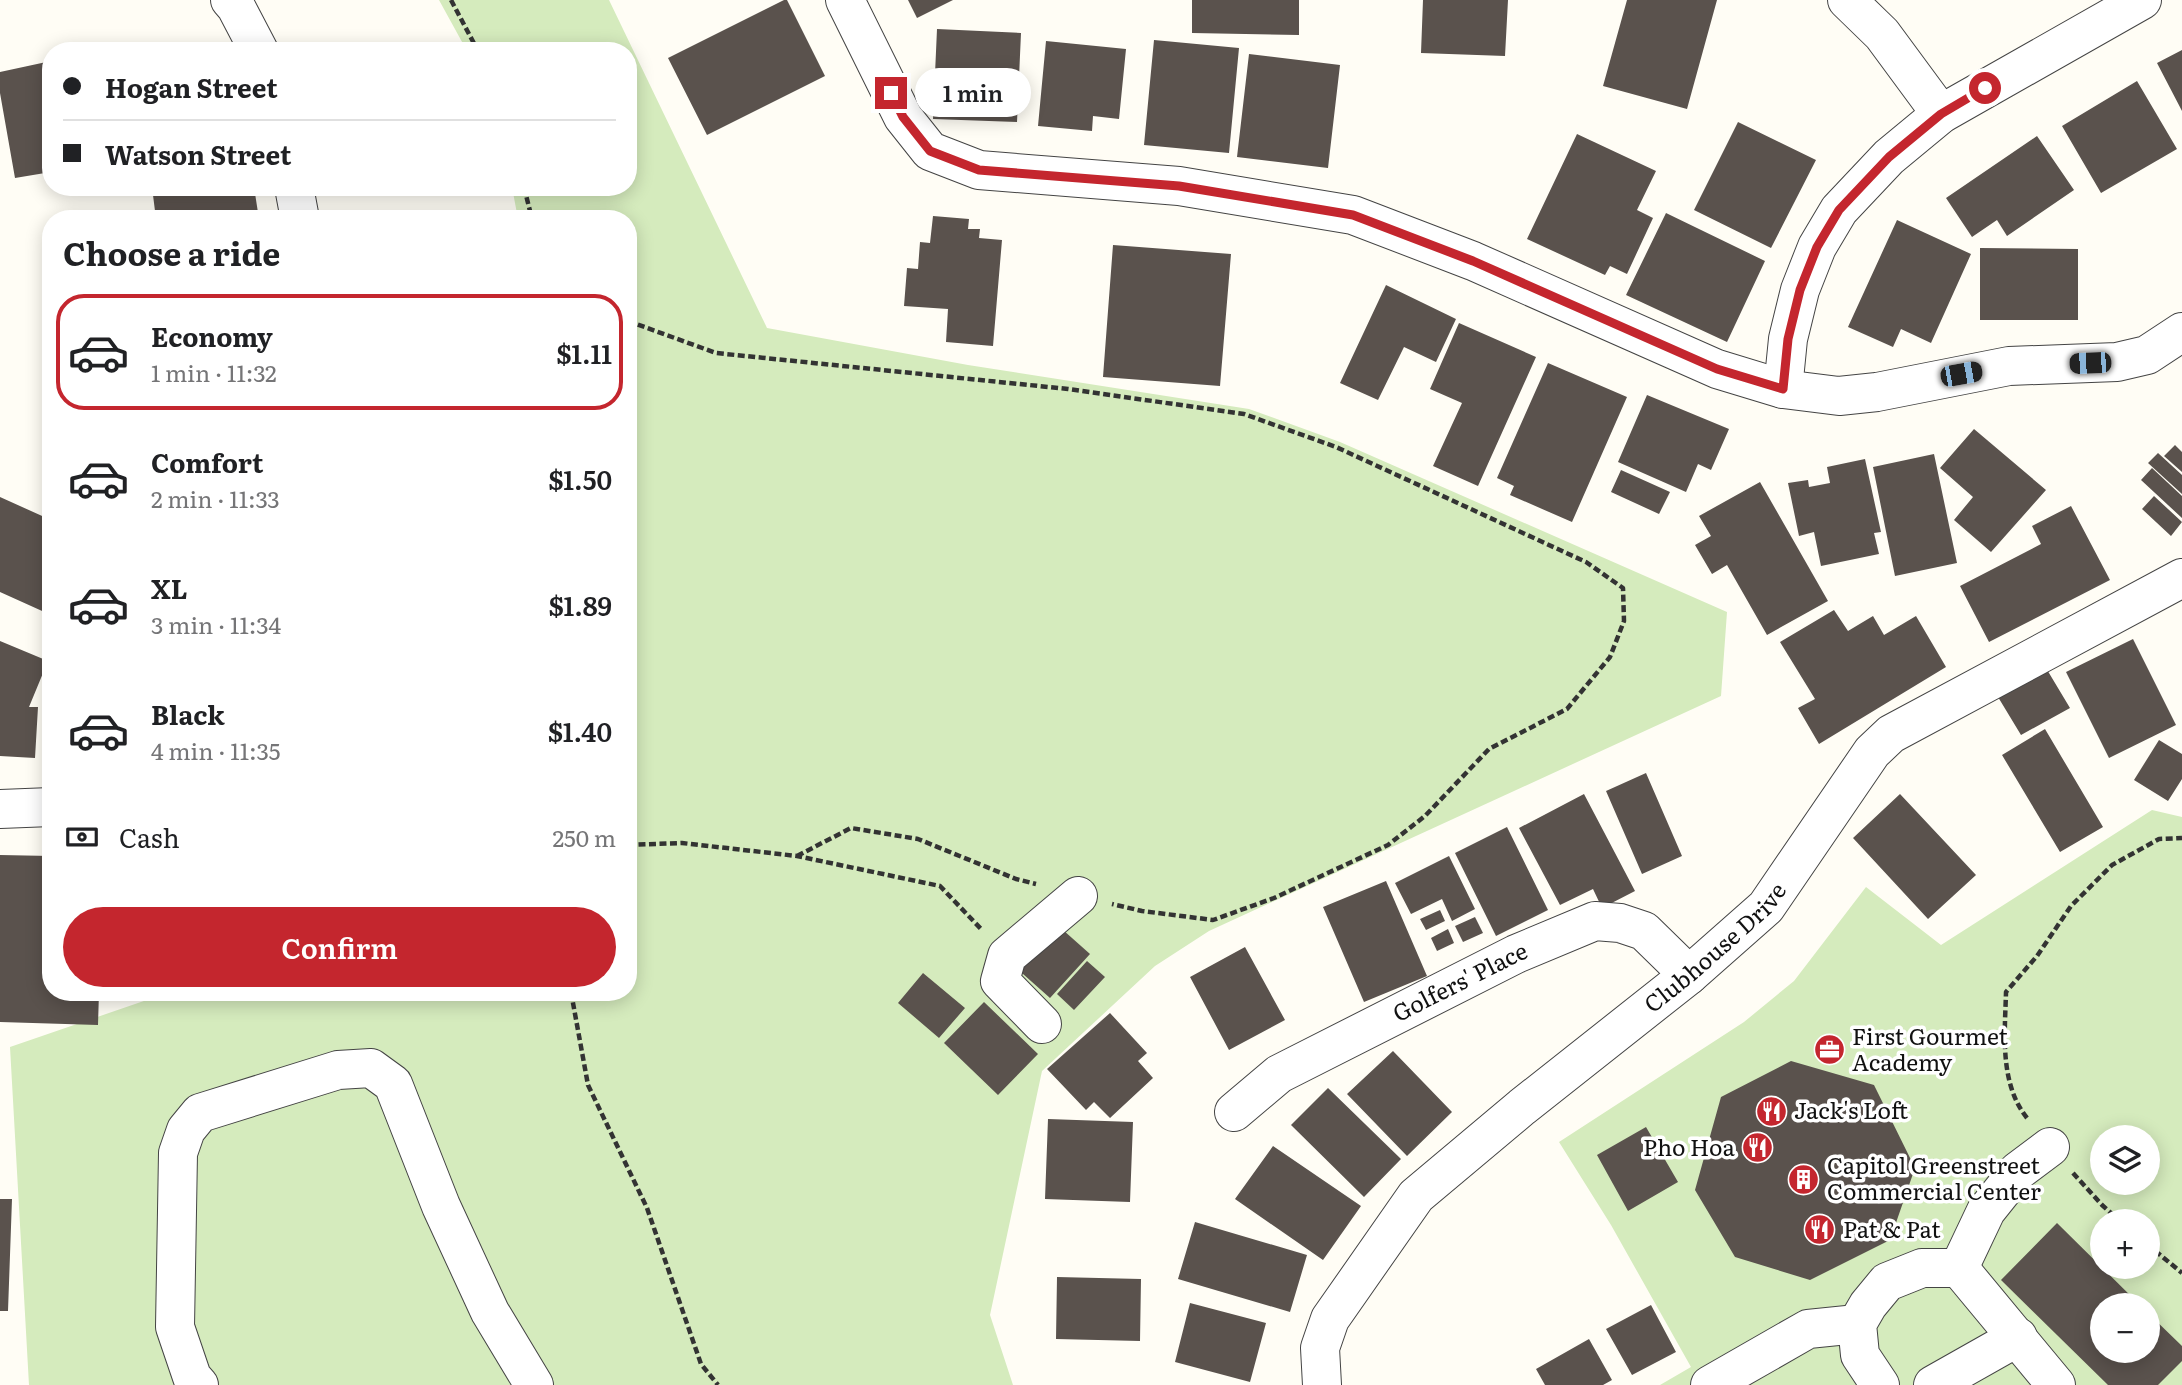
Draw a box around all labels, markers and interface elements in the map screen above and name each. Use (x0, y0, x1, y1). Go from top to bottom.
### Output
text: Hogan Street (105, 67, 278, 106)
callout: 1 min (916, 68, 1031, 118)
route start (1969, 72, 2001, 104)
text: 1 min (943, 75, 1003, 109)
route end (875, 77, 907, 109)
text: Watson Street (105, 134, 291, 173)
text: Choose a ride (63, 228, 280, 276)
text: Economy (151, 316, 273, 355)
icon: car (67, 321, 130, 384)
text: $1.11 (556, 333, 612, 372)
car (2069, 352, 2112, 374)
text: 1 min · 11:32 (151, 355, 277, 389)
car (1939, 360, 1984, 388)
text: Comfort (151, 442, 263, 481)
icon: car (67, 447, 130, 510)
text: $1.50 (548, 459, 612, 498)
text: 2 min · 11:33 (151, 481, 280, 515)
text: XL (151, 568, 188, 607)
icon: car (67, 573, 130, 636)
text: $1.89 (548, 585, 612, 624)
text: 3 min · 11:34 (151, 607, 281, 641)
text: Black (151, 694, 225, 733)
icon: car (67, 699, 130, 762)
text: $1.40 (548, 711, 612, 750)
text: 4 min · 11:35 (151, 733, 281, 767)
text: Cash (119, 817, 180, 856)
icon: cash (63, 818, 101, 856)
text: 250 m (552, 820, 616, 854)
street label: Clubhouse Drive (1636, 875, 1793, 1020)
button: Confirm (63, 907, 616, 987)
street label: Golfers' Place (1386, 932, 1532, 1029)
place label: First Gourmet Academy (1852, 1018, 2008, 1078)
office icon: First Gourmet Academy (1812, 1033, 1846, 1067)
place label: Jack's Loft (1794, 1092, 1908, 1126)
restaurant icon: Jack's Loft (1754, 1094, 1788, 1128)
map controls (2090, 1125, 2160, 1363)
button: layers (2090, 1125, 2160, 1195)
place label: Pho Hoa (1643, 1129, 1736, 1163)
restaurant icon: Pho Hoa (1741, 1131, 1775, 1165)
place label: Capitol Greenstreet Commercial Center (1827, 1147, 2041, 1207)
building icon: Capitol Greenstreet Commercial Center (1787, 1162, 1821, 1196)
button: + (2090, 1209, 2160, 1279)
place label: Pat & Pat (1843, 1211, 1941, 1245)
restaurant icon: Pat & Pat (1803, 1213, 1837, 1247)
button: − (2090, 1293, 2160, 1363)

